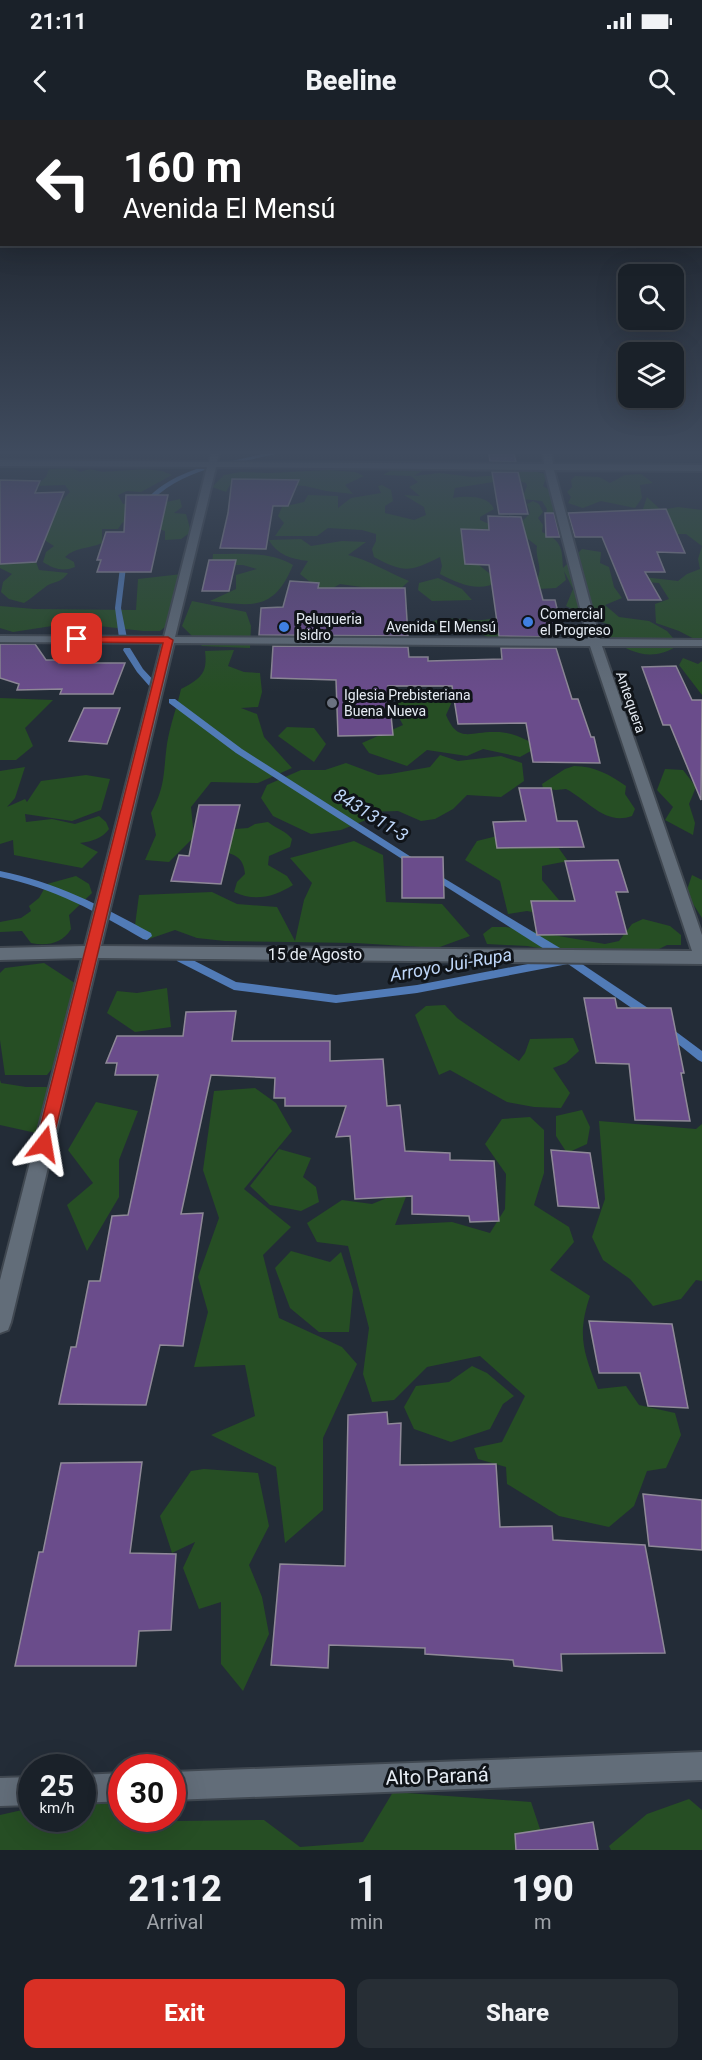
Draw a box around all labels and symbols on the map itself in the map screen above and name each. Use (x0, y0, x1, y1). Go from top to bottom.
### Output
place label: Comercial el Progreso (540, 606, 611, 638)
place label: Peluqueria Isidro (296, 611, 362, 643)
pin (51, 613, 102, 664)
marker: Comercial el Progreso (521, 615, 535, 629)
street label: Avenida El Mensú (386, 619, 496, 635)
marker: Peluqueria Isidro (277, 620, 291, 634)
street label: Antequera (613, 669, 649, 735)
place label: Iglesia Prebisteriana Buena Nueva (344, 687, 471, 719)
marker: Iglesia Prebisteriana Buena Nueva (325, 696, 339, 710)
water label: 8431311-3 (330, 784, 412, 846)
water label: Arroyo Jui-Rupa (387, 943, 514, 986)
street label: 15 de Agosto (268, 945, 362, 964)
position arrow (12, 1112, 76, 1176)
speed limit sign: 30 (108, 1754, 186, 1832)
street label: Alto Paraná (385, 1762, 489, 1790)

